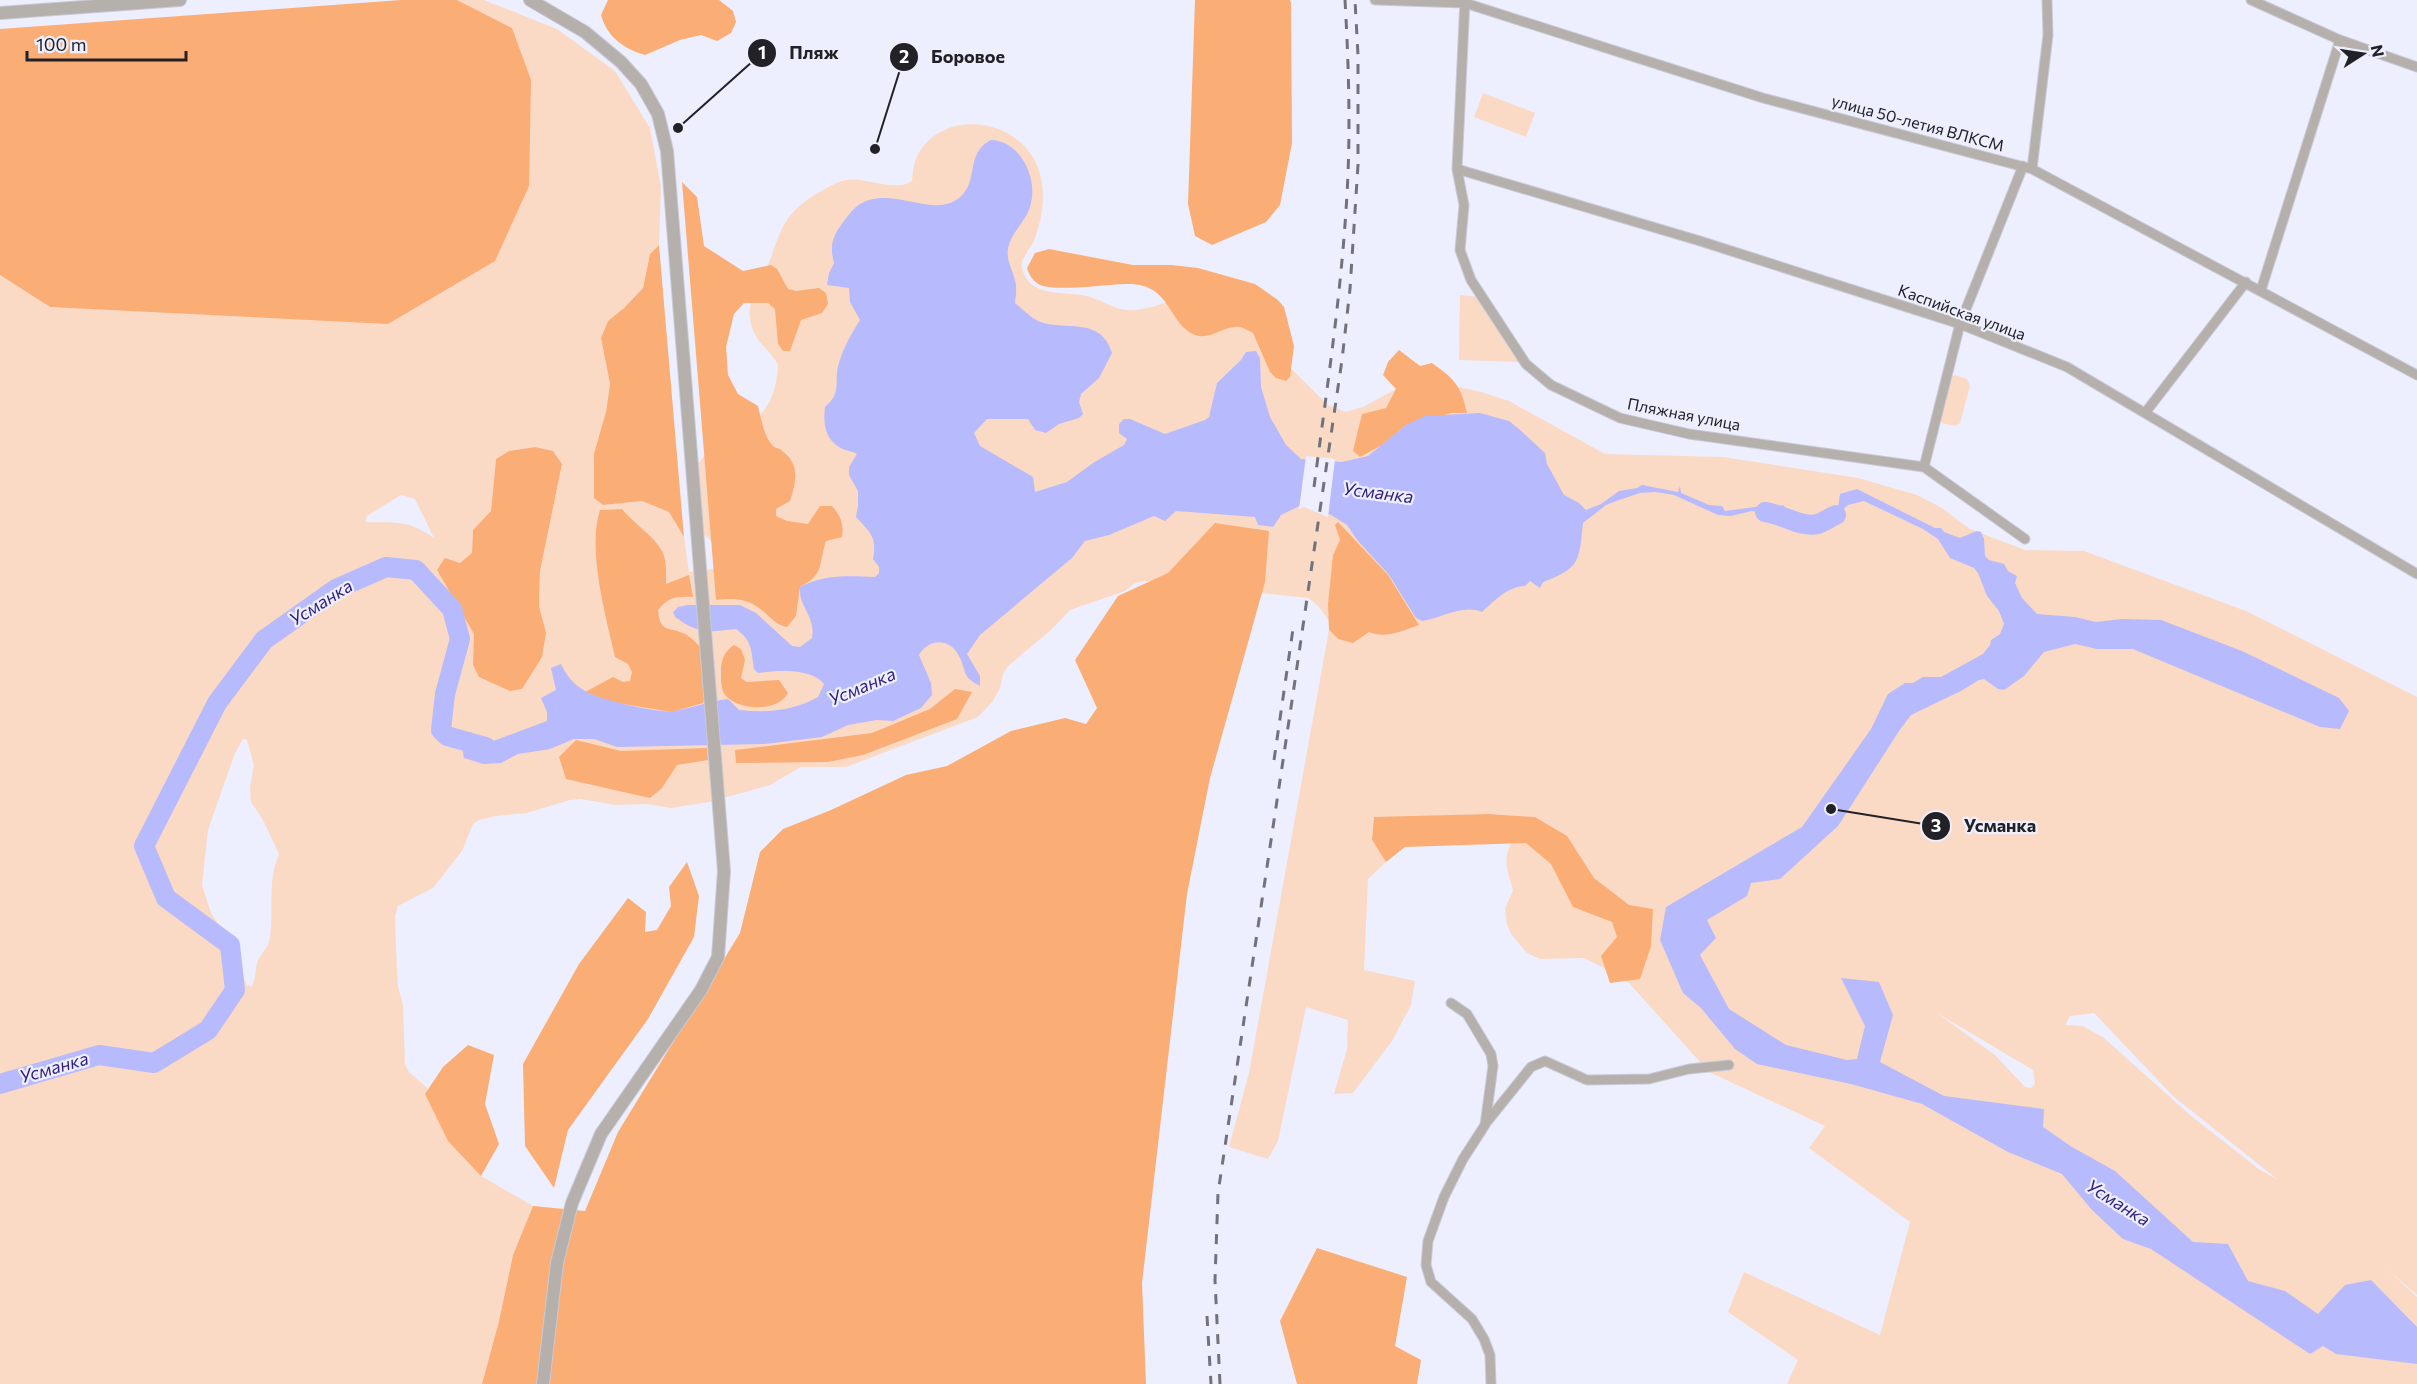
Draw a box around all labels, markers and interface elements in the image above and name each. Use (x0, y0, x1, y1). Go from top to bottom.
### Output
scale bar (27, 24, 186, 62)
north arrow (2333, 24, 2393, 84)
text: 100 m (36, 33, 86, 55)
callout: Пляж (747, 35, 851, 71)
callout: Боровое (889, 39, 1017, 75)
text: 1 (758, 41, 766, 63)
text: Пляж (789, 41, 839, 63)
text: N (2368, 43, 2389, 59)
text: 2 (899, 45, 909, 67)
text: Боровое (931, 45, 1005, 67)
street label: улица 50-летия ВЛКСМ (1830, 90, 2007, 155)
street label: Каспийская улица (1896, 280, 2029, 343)
street label: Пляжная улица (1626, 393, 1742, 434)
water label: Усманка (1342, 477, 1415, 507)
water label: Усманка (285, 574, 356, 630)
water label: Усманка (825, 662, 899, 710)
callout: Усманка (1921, 808, 2048, 844)
text: 3 (1931, 814, 1941, 836)
text: Усманка (1964, 814, 2036, 836)
water label: Усманка (17, 1047, 91, 1087)
water label: Усманка (2083, 1174, 2154, 1230)

